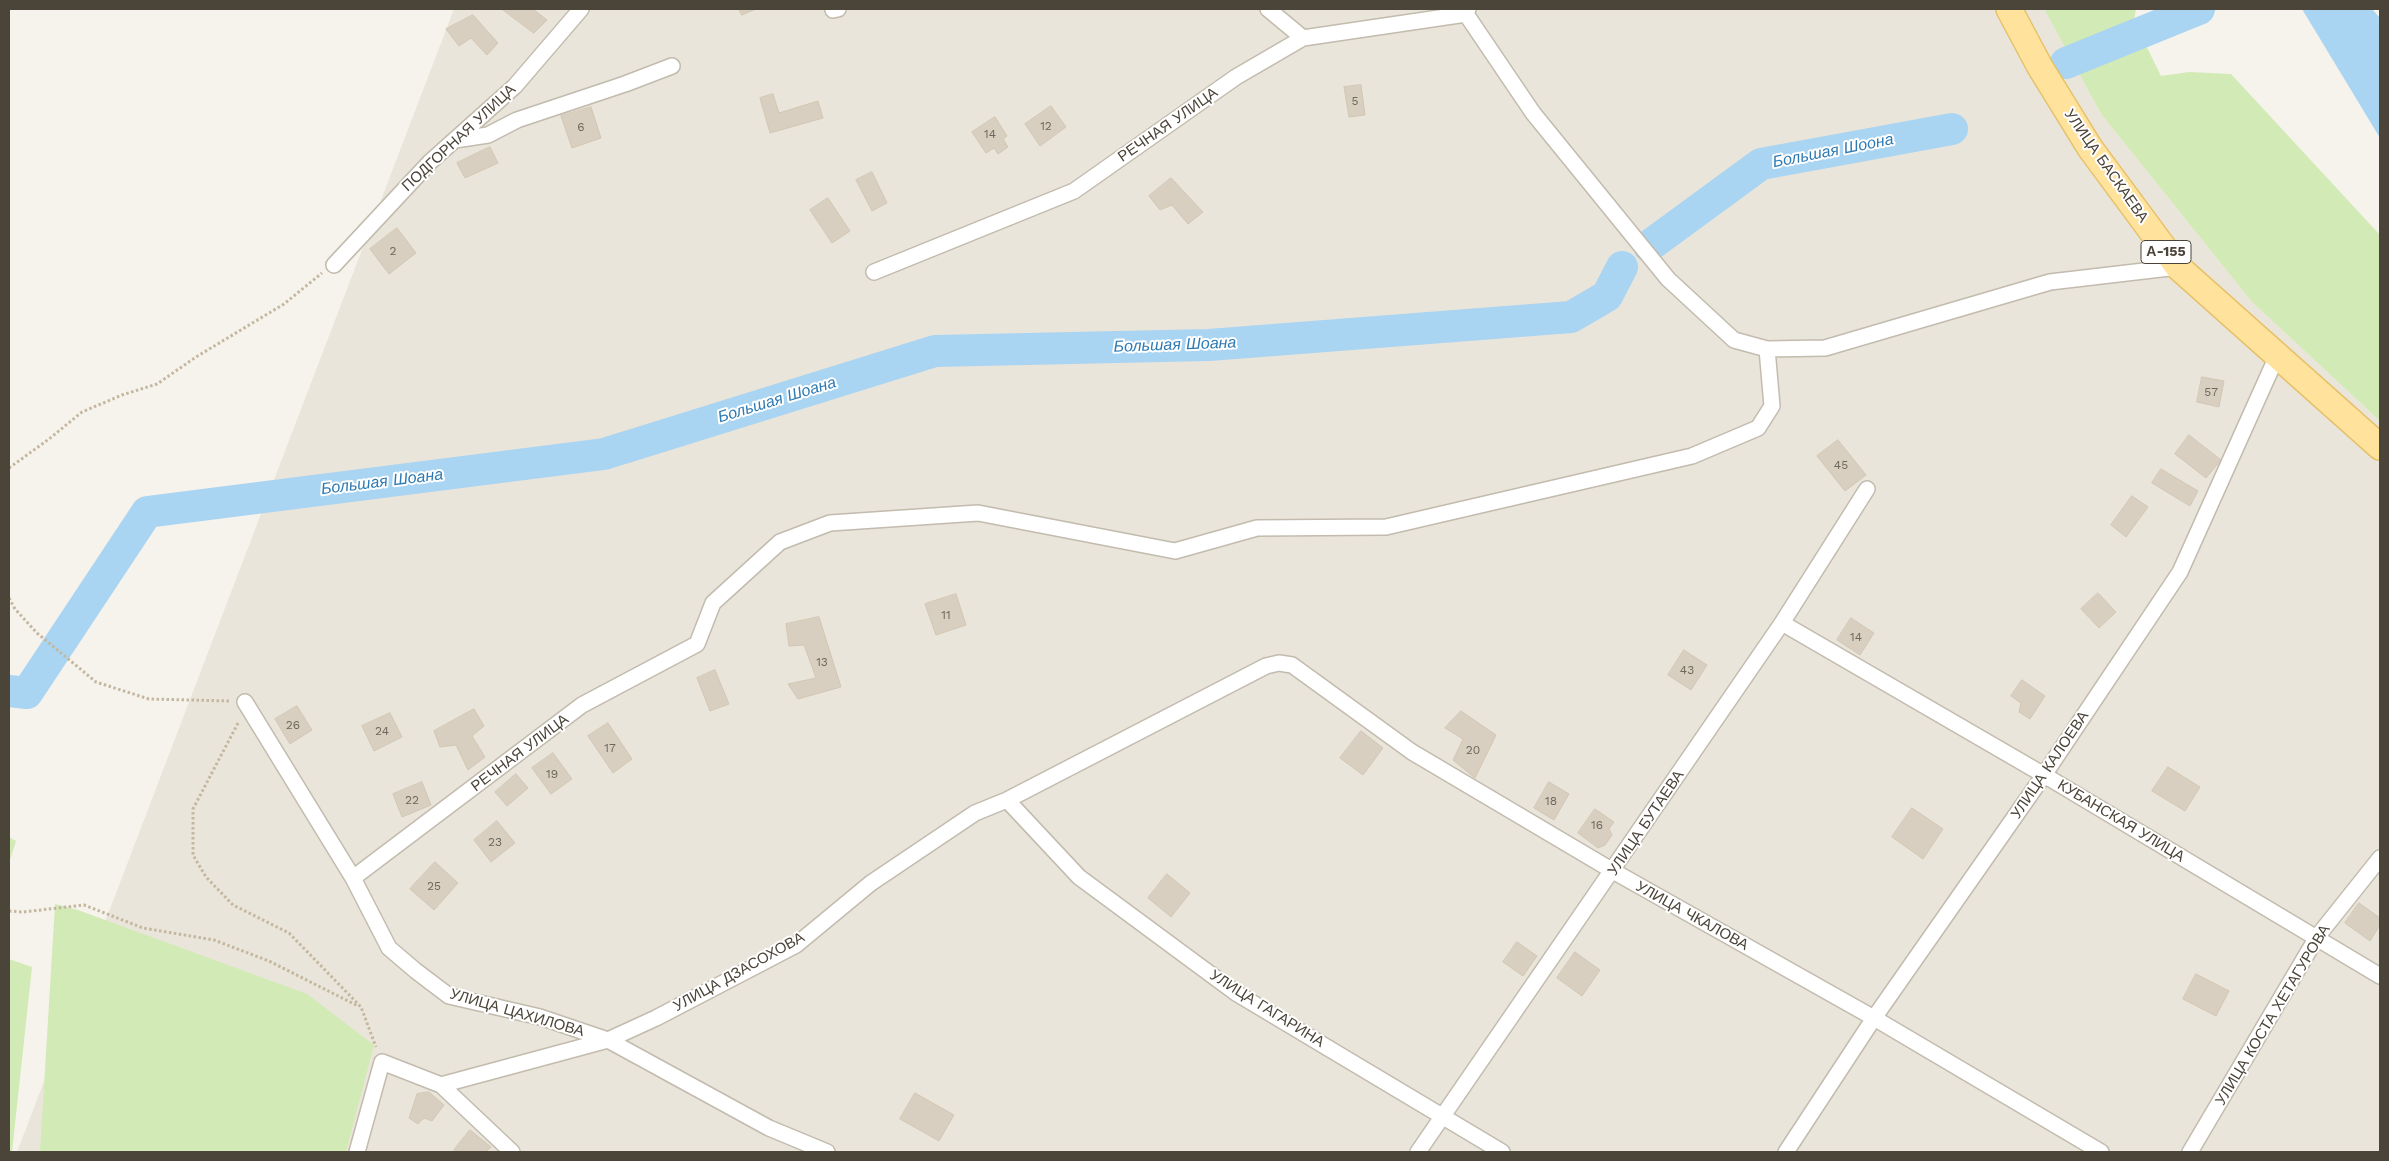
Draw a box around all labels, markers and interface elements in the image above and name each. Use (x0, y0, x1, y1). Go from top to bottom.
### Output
street label: ПОДГОРНАЯ УЛИЦА (398, 81, 520, 195)
street label: РЕЧНАЯ УЛИЦА (1115, 84, 1221, 166)
house number: 5 (1352, 94, 1358, 108)
street label: УЛИЦА БАСКАЕВА (2060, 106, 2152, 226)
house number: 12 (1040, 119, 1052, 133)
house number: 6 (577, 120, 585, 134)
house number: 14 (984, 127, 996, 141)
water label: Большая Шоона (1771, 130, 1895, 172)
road number: А-155 (2141, 240, 2191, 264)
house number: 2 (390, 244, 396, 258)
water label: Большая Шоана (1113, 333, 1237, 357)
water label: Большая Шоана (716, 373, 838, 427)
house number: 57 (2204, 385, 2218, 399)
house number: 45 (1834, 458, 1848, 472)
water label: Большая Шоана (320, 465, 444, 499)
house number: 11 (941, 608, 951, 622)
house number: 14 (1850, 630, 1862, 644)
house number: 13 (816, 655, 828, 669)
house number: 43 (1680, 663, 1694, 677)
street label: УЛИЦА КАЛОЕВА (2007, 708, 2093, 822)
street label: РЕЧНАЯ УЛИЦА (468, 710, 572, 796)
house number: 26 (286, 718, 300, 732)
house number: 24 (375, 724, 389, 738)
house number: 17 (604, 741, 616, 755)
house number: 20 (1466, 743, 1480, 757)
house number: 19 (546, 767, 558, 781)
street label: УЛИЦА БУТАЕВА (1604, 767, 1688, 879)
street label: КУБАНСКАЯ УЛИЦА (2054, 776, 2188, 866)
house number: 22 (405, 793, 419, 807)
house number: 18 (1545, 794, 1557, 808)
house number: 16 (1591, 818, 1603, 832)
house number: 23 (488, 835, 502, 849)
street label: УЛИЦА ЧКАЛОВА (1633, 878, 1751, 954)
house number: 25 (427, 879, 441, 893)
street label: УЛИЦА КОСТА ХЕТАГУРОВА (2212, 921, 2334, 1109)
street label: УЛИЦА ДЗАСОХОВА (670, 929, 808, 1015)
street label: УЛИЦА ГАГАРИНА (1206, 966, 1328, 1052)
street label: УЛИЦА ЦАХИЛОВА (448, 985, 586, 1041)

